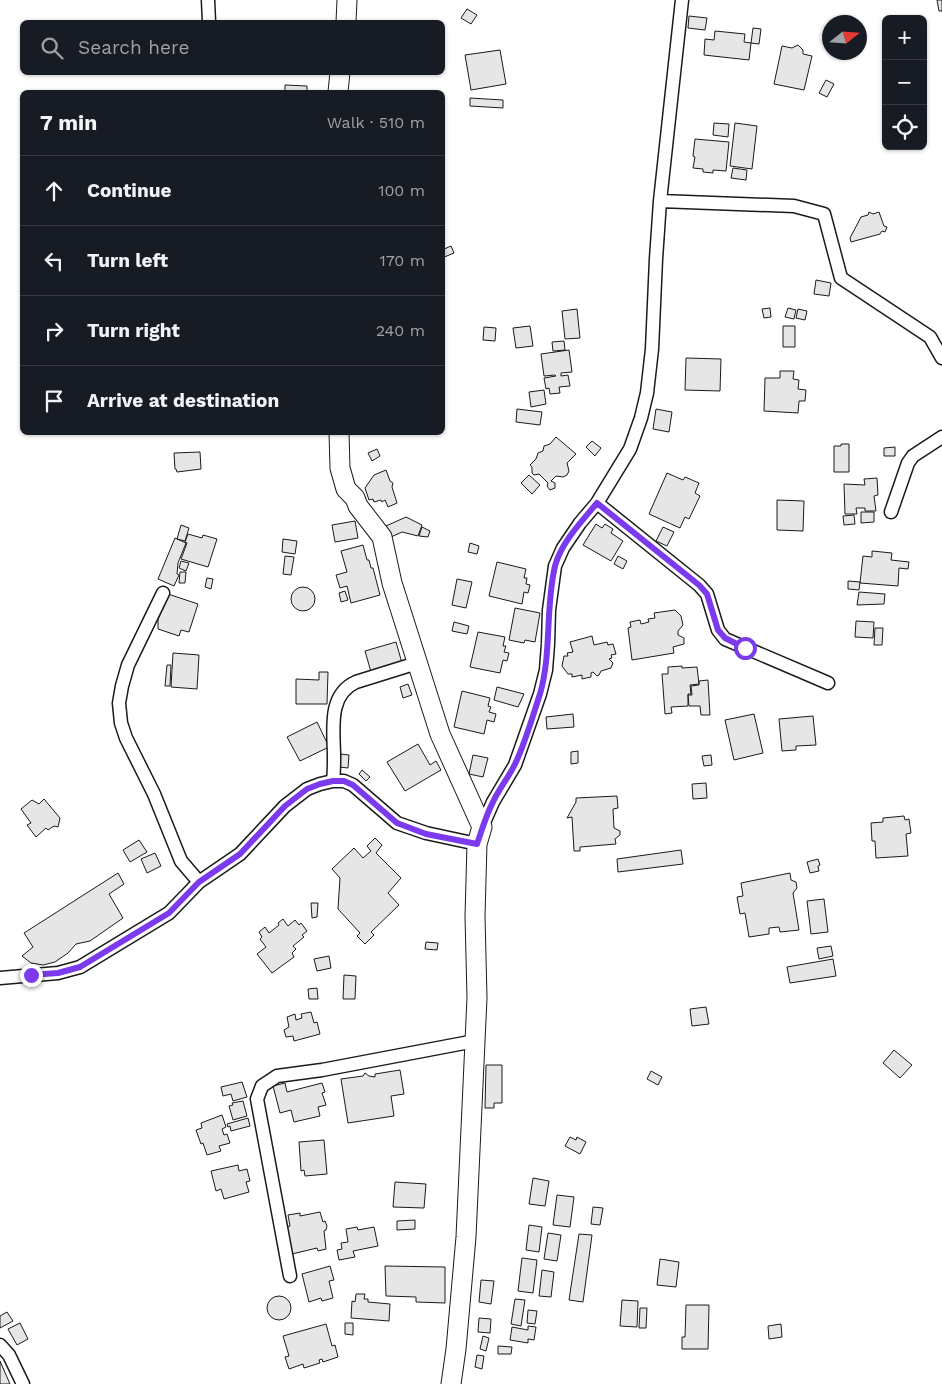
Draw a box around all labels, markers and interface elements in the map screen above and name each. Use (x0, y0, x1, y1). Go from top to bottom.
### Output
north arrow (822, 15, 867, 60)
map controls (882, 15, 927, 150)
button: + (882, 15, 927, 60)
search box (20, 20, 445, 75)
icon: search (38, 34, 66, 62)
text: Search here (78, 36, 189, 59)
button: − (882, 60, 927, 105)
button: locate (882, 105, 927, 150)
text: 7 min (40, 110, 97, 135)
text: Walk · 510 m (327, 113, 425, 132)
icon: ahead (40, 177, 68, 205)
text: Continue (87, 179, 171, 202)
text: 100 m (378, 181, 425, 200)
icon: left (40, 247, 68, 275)
text: Turn left (87, 249, 168, 272)
text: 170 m (379, 251, 425, 270)
icon: right (40, 317, 68, 345)
text: Turn right (87, 319, 180, 342)
text: 240 m (376, 321, 425, 340)
icon: arrive (40, 387, 68, 415)
text: Arrive at destination (87, 389, 279, 412)
route start (734, 637, 757, 660)
route end (20, 964, 43, 987)

